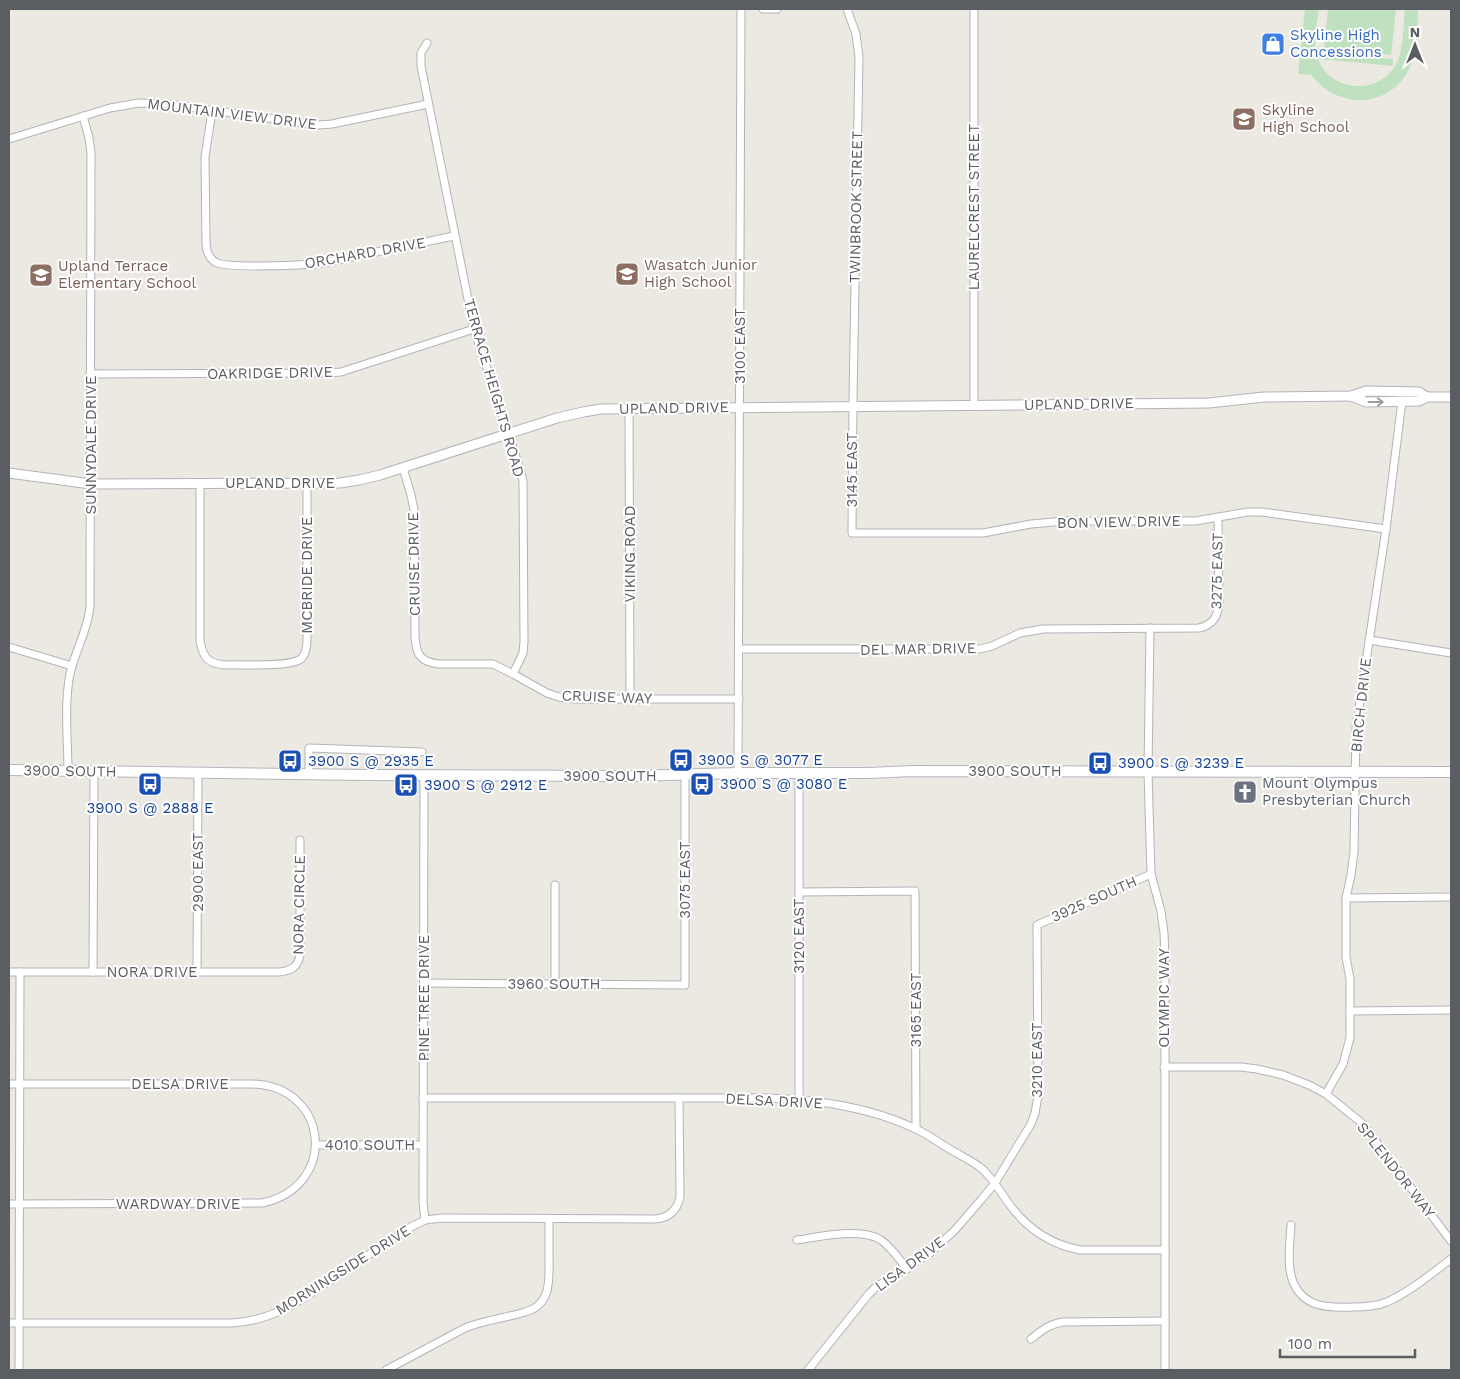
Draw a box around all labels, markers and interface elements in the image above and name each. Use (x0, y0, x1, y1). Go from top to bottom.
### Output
north arrow (1390, 20, 1440, 70)
text: N (1410, 24, 1420, 40)
place label: Skyline High Concessions (1290, 26, 1382, 61)
shop icon: Skyline High Concessions (1260, 31, 1286, 57)
street label: MOUNTAIN VIEW DRIVE (146, 95, 318, 133)
place label: Skyline High School (1262, 101, 1350, 136)
school or university icon: Skyline High School (1231, 106, 1257, 132)
street label: LAURELCREST STREET (965, 124, 983, 290)
street label: TWINBROOK STREET (846, 131, 866, 283)
street label: ORCHARD DRIVE (303, 233, 427, 273)
place label: Wasatch Junior High School (644, 256, 757, 291)
place label: Upland Terrace Elementary School (58, 257, 197, 292)
school or university icon: Wasatch Junior High School (614, 261, 640, 287)
school or university icon: Upland Terrace Elementary School (28, 262, 54, 288)
street label: TERRACE HEIGHTS ROAD (460, 297, 528, 479)
street label: 3100 EAST (731, 308, 749, 384)
street label: OAKRIDGE DRIVE (207, 363, 333, 383)
street label: SUNNYDALE DRIVE (82, 375, 100, 515)
street label: UPLAND DRIVE (1024, 394, 1134, 414)
one-way arrow (1368, 397, 1384, 406)
street label: UPLAND DRIVE (619, 398, 729, 418)
street label: 3145 EAST (843, 432, 861, 508)
street label: UPLAND DRIVE (225, 474, 335, 492)
street label: VIKING ROAD (621, 506, 639, 602)
street label: CRUISE DRIVE (404, 512, 424, 616)
street label: BON VIEW DRIVE (1057, 512, 1181, 532)
street label: MCBRIDE DRIVE (298, 516, 316, 634)
street label: 3275 EAST (1207, 532, 1227, 610)
street label: DEL MAR DRIVE (860, 639, 976, 659)
street label: BIRCH DRIVE (1347, 657, 1375, 753)
street label: CRUISE WAY (561, 686, 653, 708)
bus stop icon: 3900 S @ 3077 E (668, 747, 694, 773)
bus stop icon: 3900 S @ 2935 E (277, 748, 303, 774)
bus stop icon: 3900 S @ 3239 E (1087, 750, 1113, 776)
place label: 3900 S @ 3077 E (698, 751, 823, 769)
place label: 3900 S @ 2935 E (308, 752, 434, 770)
place label: 3900 S @ 3239 E (1118, 754, 1244, 772)
street label: 3900 SOUTH (23, 761, 117, 781)
street label: 3900 SOUTH (968, 762, 1062, 780)
street label: 3900 SOUTH (563, 767, 657, 785)
bus stop icon: 3900 S @ 2888 E (137, 771, 163, 797)
bus stop icon: 3900 S @ 3080 E (689, 771, 715, 797)
bus stop icon: 3900 S @ 2912 E (393, 772, 419, 798)
place label: Mount Olympus Presbyterian Church (1262, 774, 1411, 809)
place label: 3900 S @ 3080 E (720, 775, 847, 793)
place label: 3900 S @ 2912 E (424, 776, 547, 794)
church icon: Mount Olympus Presbyterian Church (1232, 779, 1258, 805)
place label: 3900 S @ 2888 E (86, 799, 214, 817)
street label: 2900 EAST (189, 832, 207, 912)
street label: 3075 EAST (676, 841, 694, 919)
street label: NORA CIRCLE (289, 855, 309, 955)
street label: 3925 SOUTH (1048, 872, 1140, 926)
street label: 3120 EAST (790, 898, 808, 974)
street label: PINE TREE DRIVE (415, 935, 433, 1061)
street label: OLYMPIC WAY (1155, 948, 1173, 1048)
street label: NORA DRIVE (106, 963, 198, 981)
street label: 3165 EAST (907, 972, 925, 1048)
street label: 3960 SOUTH (507, 975, 601, 993)
street label: 3210 EAST (1028, 1022, 1046, 1098)
street label: DELSA DRIVE (131, 1075, 229, 1093)
street label: DELSA DRIVE (725, 1089, 823, 1113)
street label: SPLENDOR WAY (1353, 1119, 1439, 1222)
street label: 4010 SOUTH (325, 1136, 415, 1154)
street label: WARDWAY DRIVE (116, 1195, 240, 1213)
street label: MORNINGSIDE DRIVE (272, 1221, 414, 1319)
street label: LISA DRIVE (872, 1233, 948, 1295)
scale bar (1280, 1326, 1415, 1358)
text: 100 m (1288, 1335, 1332, 1353)

